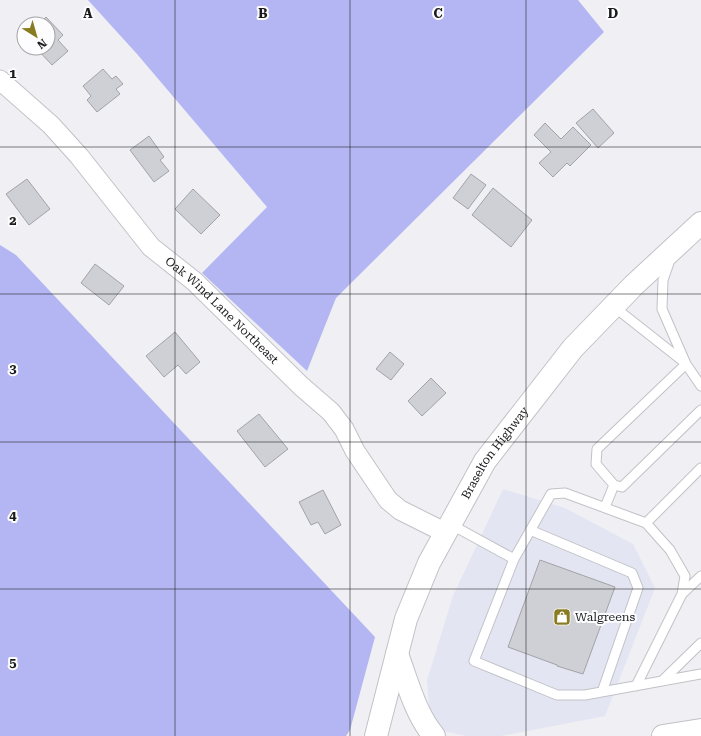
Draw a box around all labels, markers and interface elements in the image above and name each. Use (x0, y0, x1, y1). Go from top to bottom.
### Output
text: A (83, 6, 93, 21)
text: B (258, 6, 268, 21)
text: C (433, 6, 443, 21)
text: D (608, 6, 618, 21)
north arrow (16, 16, 56, 56)
text: N (34, 36, 49, 52)
text: 1 (9, 66, 17, 81)
text: 2 (9, 213, 17, 228)
street label: Oak Wind Lane Northeast (162, 254, 282, 367)
text: 3 (9, 361, 17, 376)
street label: Braselton Highway (459, 403, 532, 501)
text: 4 (9, 508, 17, 523)
shop icon: Walgreens (552, 607, 572, 627)
place label: Walgreens (575, 610, 635, 624)
text: 5 (9, 655, 17, 670)

